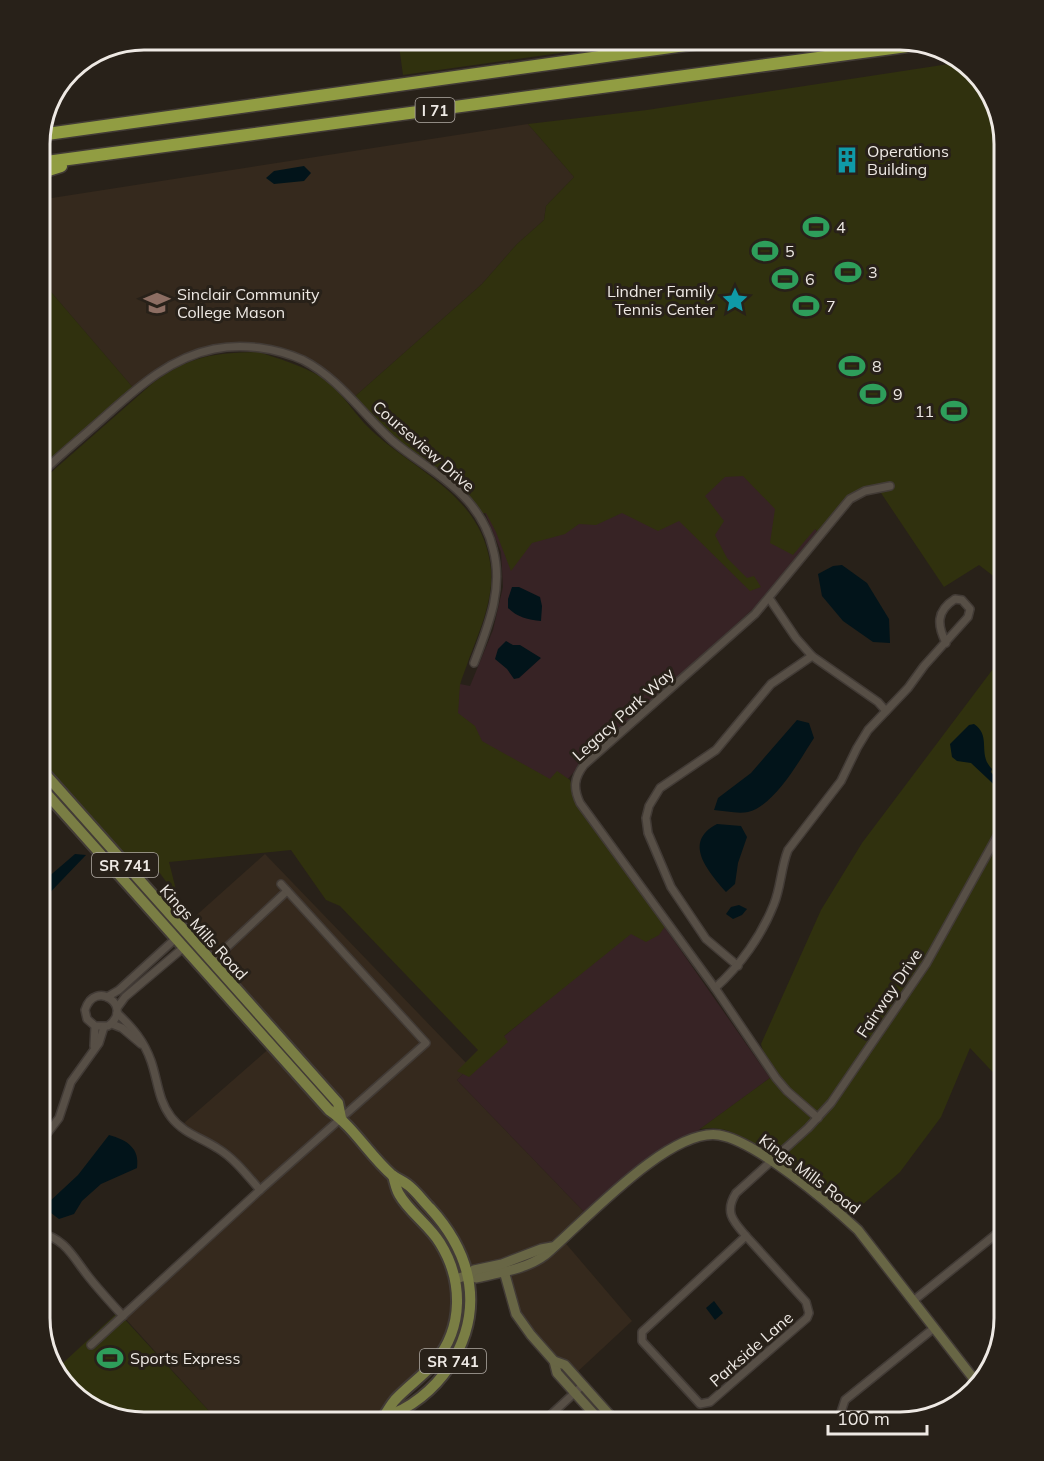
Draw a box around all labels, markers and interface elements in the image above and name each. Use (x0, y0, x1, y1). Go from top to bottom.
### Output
road number: I 71 (416, 98, 454, 122)
place label: Operations Building (867, 141, 949, 179)
building icon: Operations Building (832, 145, 862, 175)
sports icon: 4 (801, 212, 831, 242)
place label: 4 (836, 217, 846, 237)
sports icon: 5 (750, 236, 780, 266)
place label: 5 (785, 241, 795, 261)
sports icon: 3 (833, 257, 863, 287)
place label: 3 (868, 262, 878, 282)
sports icon: 6 (770, 264, 800, 294)
place label: 6 (805, 269, 815, 289)
place label: Lindner Family Tennis Center (607, 281, 715, 319)
place label: Sinclair Community College Mason (177, 284, 320, 322)
place icon: Lindner Family Tennis Center (720, 285, 750, 315)
school or university icon: Sinclair Community College Mason (142, 288, 172, 318)
sports icon: 7 (791, 291, 821, 321)
place label: 7 (826, 296, 836, 316)
sports icon: 8 (837, 351, 867, 381)
place label: 8 (872, 356, 882, 376)
sports icon: 9 (858, 379, 888, 409)
place label: 9 (893, 384, 903, 404)
street label: Courseview Drive (369, 396, 479, 496)
sports icon: 11 (939, 396, 969, 426)
place label: 11 (915, 401, 934, 421)
street label: Legacy Park Way (568, 663, 678, 765)
road number: SR 741 (92, 853, 158, 877)
street label: Kings Mills Road (156, 880, 252, 984)
street label: Fairway Drive (852, 945, 926, 1041)
street label: Kings Mills Road (755, 1129, 865, 1219)
street label: Parkside Lane (705, 1307, 797, 1391)
sports icon: Sports Express (95, 1343, 125, 1373)
place label: Sports Express (130, 1348, 241, 1368)
road number: SR 741 (420, 1349, 486, 1373)
scale bar (828, 1398, 927, 1436)
text: 100 m (837, 1407, 890, 1430)

